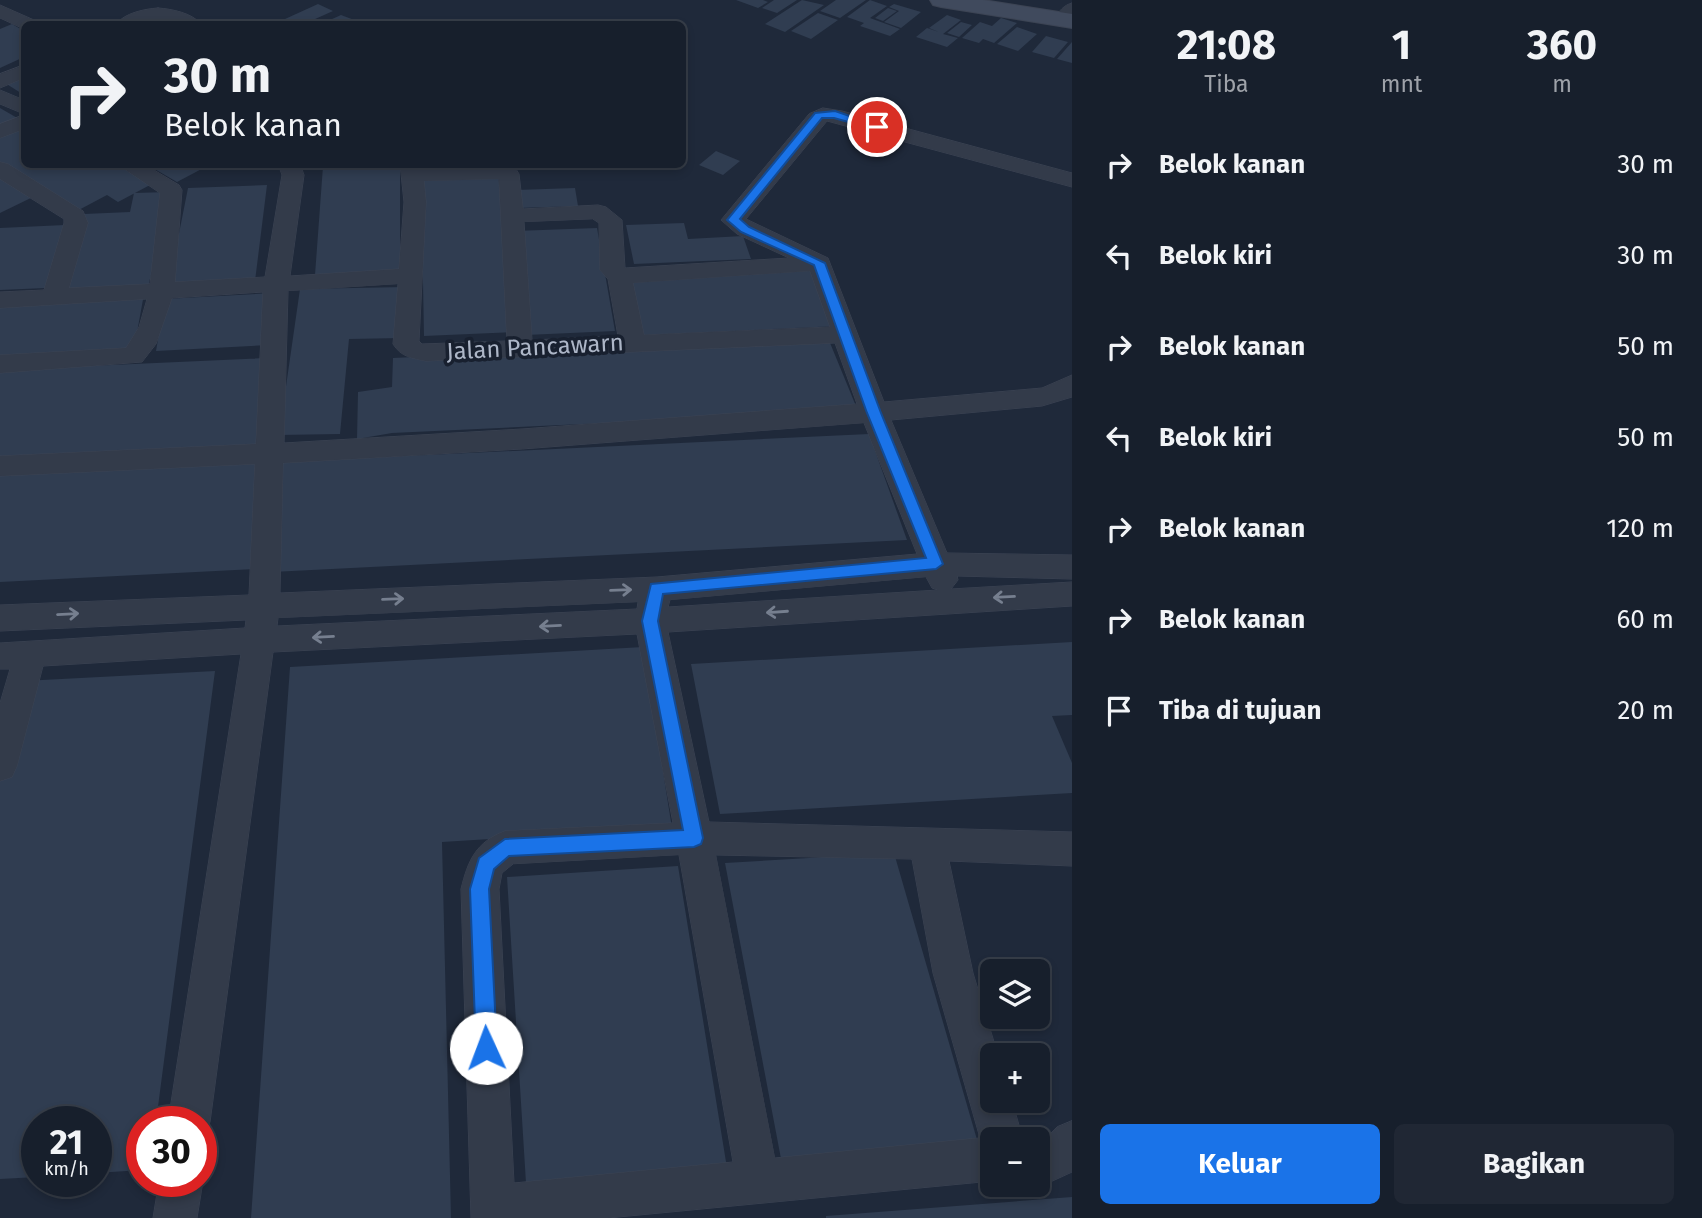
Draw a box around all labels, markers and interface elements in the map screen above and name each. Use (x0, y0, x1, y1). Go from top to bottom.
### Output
text: 21:08 (1177, 20, 1276, 70)
text: 1 (1392, 20, 1411, 70)
text: 360 (1527, 20, 1597, 70)
text: 30 m (164, 46, 271, 105)
icon: right (49, 49, 140, 140)
text: Tiba (1204, 70, 1249, 98)
text: mnt (1381, 70, 1422, 98)
text: m (1552, 70, 1572, 98)
pin (847, 97, 907, 157)
text: Belok kanan (164, 106, 342, 144)
icon: arrive (858, 108, 896, 146)
icon: right (1100, 146, 1138, 184)
text: Belok kanan (1159, 149, 1305, 180)
text: 30 m (1617, 149, 1674, 180)
icon: left (1100, 237, 1138, 275)
text: Belok kiri (1159, 240, 1272, 271)
text: 30 m (1617, 240, 1674, 271)
street label: Jalan Pancawarn (446, 328, 624, 366)
icon: right (1100, 328, 1138, 366)
text: Belok kanan (1159, 331, 1305, 362)
text: 50 m (1617, 331, 1674, 362)
icon: left (1100, 419, 1138, 457)
text: Belok kiri (1159, 422, 1272, 453)
text: 50 m (1617, 422, 1674, 453)
icon: right (1100, 510, 1138, 548)
text: Belok kanan (1159, 513, 1305, 544)
text: 120 m (1606, 513, 1674, 544)
one-way arrow (609, 584, 632, 597)
one-way arrow (993, 591, 1016, 604)
one-way arrow (382, 593, 405, 606)
icon: right (1100, 601, 1138, 639)
text: Belok kanan (1159, 604, 1305, 635)
text: 60 m (1616, 604, 1674, 635)
one-way arrow (766, 606, 789, 619)
one-way arrow (56, 608, 79, 621)
one-way arrow (539, 619, 562, 632)
one-way arrow (311, 630, 334, 643)
icon: arrive (1100, 692, 1138, 730)
text: Tiba di tujuan (1159, 695, 1321, 726)
text: 20 m (1617, 695, 1674, 726)
map controls (980, 959, 1050, 1197)
button: layers (980, 959, 1050, 1029)
position arrow (449, 1011, 523, 1085)
button: + (980, 1043, 1050, 1113)
speed limit sign: 30 (126, 1106, 217, 1197)
text: 21 (50, 1121, 83, 1163)
button: Keluar (1100, 1124, 1380, 1204)
button: Bagikan (1394, 1124, 1674, 1204)
button: − (980, 1127, 1050, 1197)
text: km/h (44, 1158, 89, 1180)

